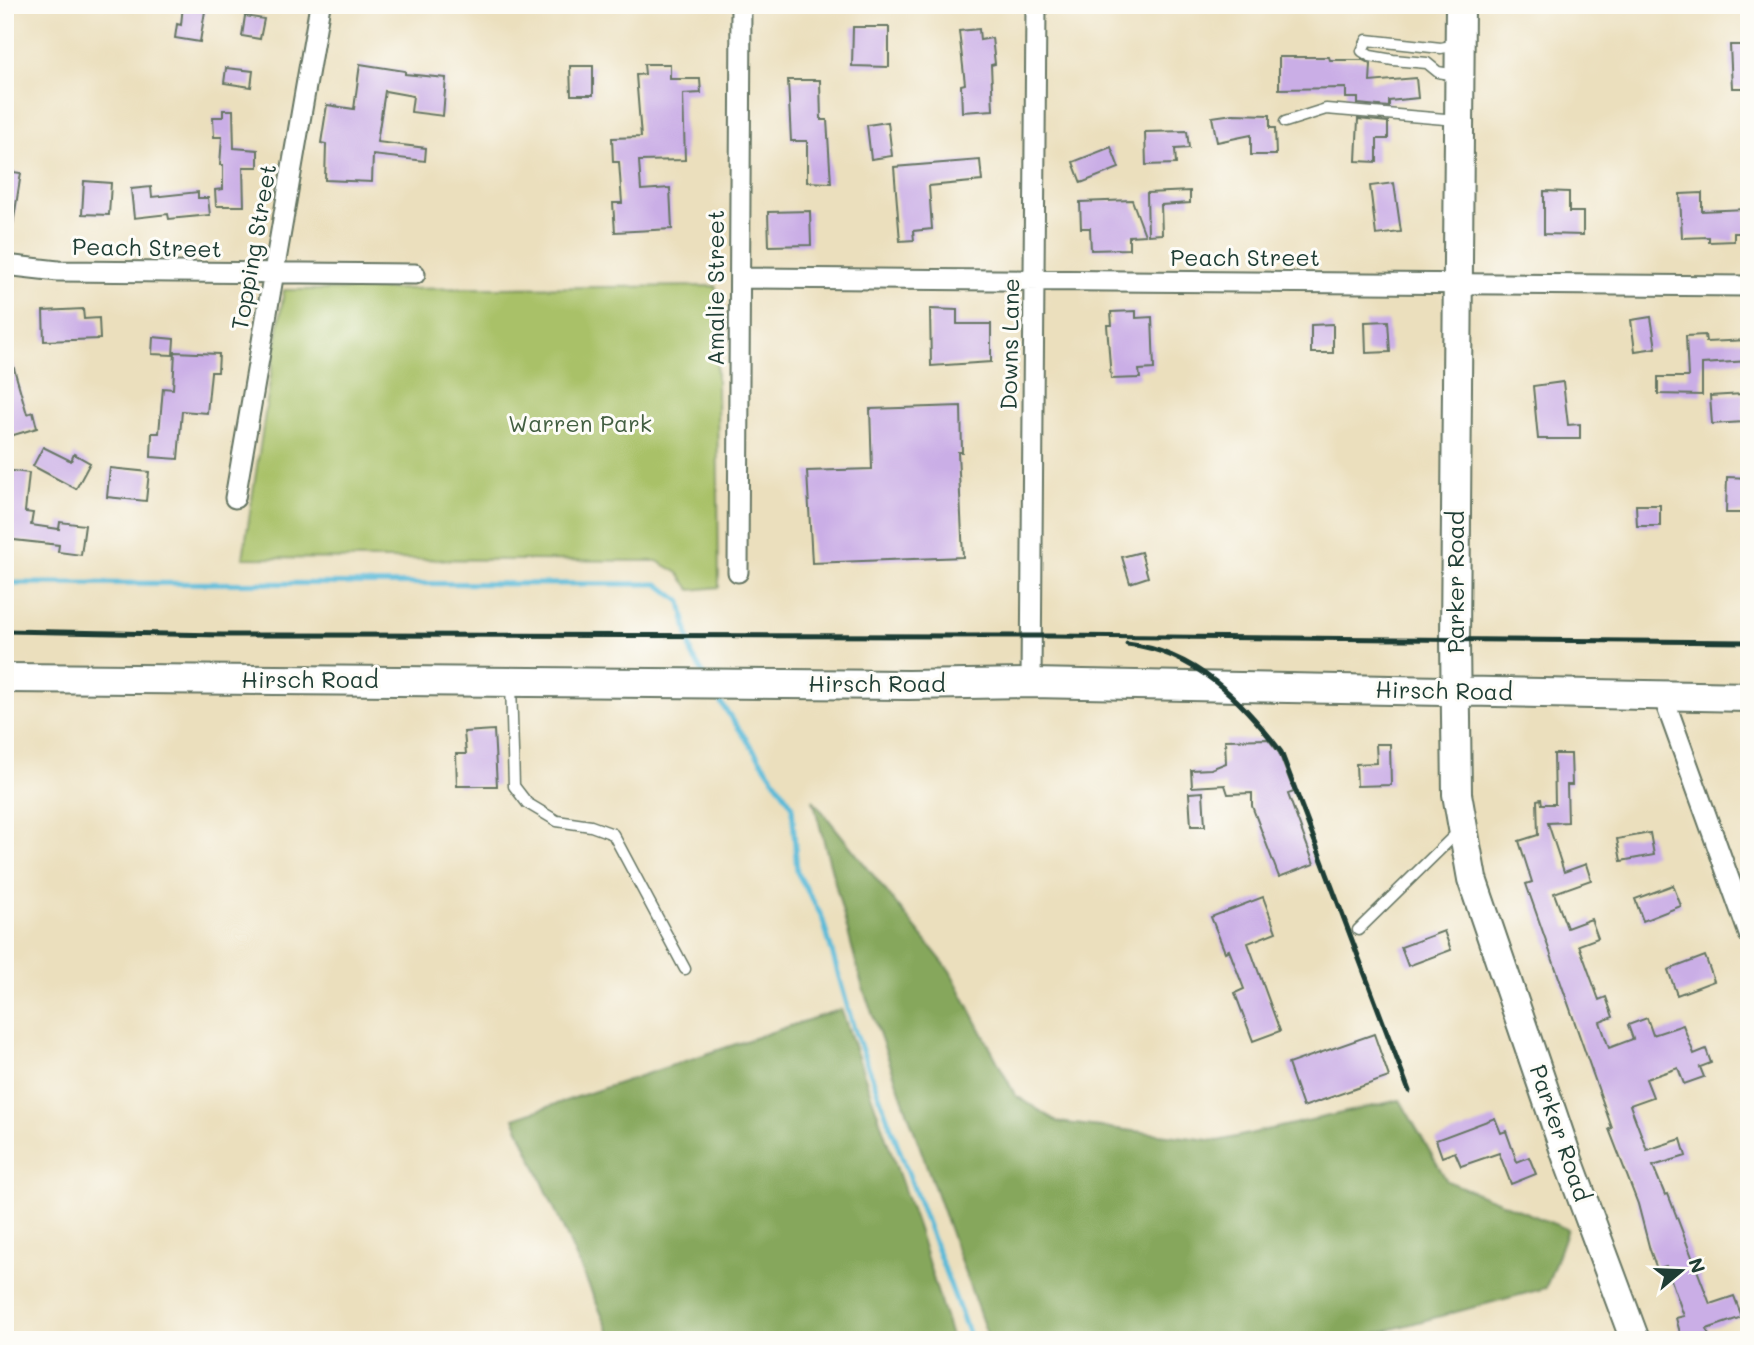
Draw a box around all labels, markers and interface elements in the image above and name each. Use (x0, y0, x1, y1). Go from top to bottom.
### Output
street label: Topping Street (224, 161, 282, 332)
street label: Amalie Street (700, 210, 730, 366)
street label: Peach Street (72, 231, 222, 263)
street label: Peach Street (1170, 242, 1320, 272)
street label: Downs Lane (993, 278, 1025, 410)
park label: Warren Park (508, 408, 652, 438)
street label: Parker Road (1440, 511, 1470, 653)
street label: Hirsch Road (241, 664, 379, 694)
street label: Hirsch Road (808, 668, 946, 698)
street label: Hirsch Road (1375, 674, 1513, 706)
street label: Parker Road (1524, 1060, 1598, 1205)
north arrow (1646, 1236, 1716, 1306)
text: N (1683, 1254, 1712, 1276)

